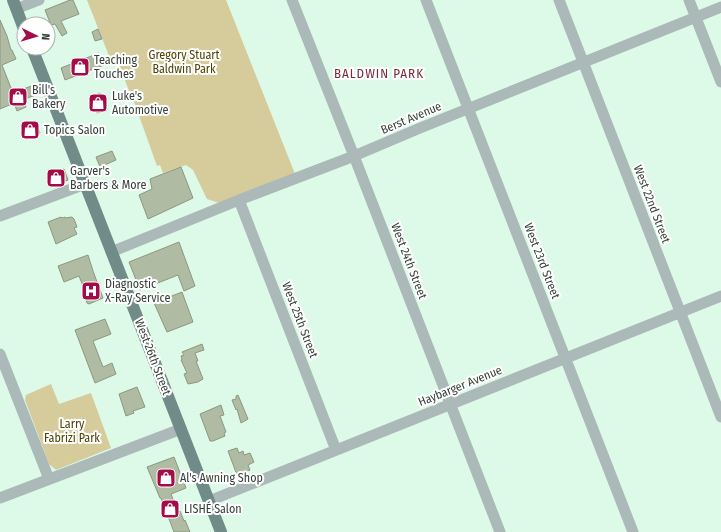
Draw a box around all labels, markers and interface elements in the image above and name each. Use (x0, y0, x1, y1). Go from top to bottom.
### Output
north arrow (16, 16, 56, 56)
text: N (39, 33, 52, 41)
park label: Gregory Stuart Baldwin Park (149, 48, 220, 76)
place label: Teaching Touches (94, 53, 137, 81)
shop icon: Teaching Touches (69, 56, 91, 78)
district label: BALDWIN PARK (334, 66, 424, 81)
place label: Bill's Bakery (32, 83, 66, 111)
shop icon: Bill's Bakery (7, 86, 29, 108)
place label: Luke's Automotive (112, 89, 168, 117)
shop icon: Luke's Automotive (87, 92, 109, 114)
street label: Berst Avenue (379, 99, 443, 137)
shop icon: Topics Salon (19, 119, 41, 141)
place label: Topics Salon (44, 123, 105, 137)
street label: West 22nd Street (631, 163, 673, 245)
place label: Garver's Barbers & More (70, 164, 146, 192)
shop icon: Garver's Barbers & More (45, 167, 67, 189)
street label: West 24th Street (388, 221, 430, 301)
street label: West 23rd Street (521, 221, 563, 301)
place label: Diagnostic X-Ray Service (105, 277, 171, 305)
hospital icon: Diagnostic X-Ray Service (80, 280, 102, 302)
street label: West 25th Street (279, 280, 321, 360)
street label: West 26th Street (132, 317, 174, 397)
street label: Haybarger Avenue (416, 363, 504, 409)
park label: Larry Fabrizi Park (44, 417, 100, 445)
shop icon: Al's Awning Shop (155, 467, 177, 489)
place label: Al's Awning Shop (180, 471, 263, 485)
shop icon: LISHÉ Salon (159, 498, 181, 520)
place label: LISHÉ Salon (184, 501, 242, 516)

